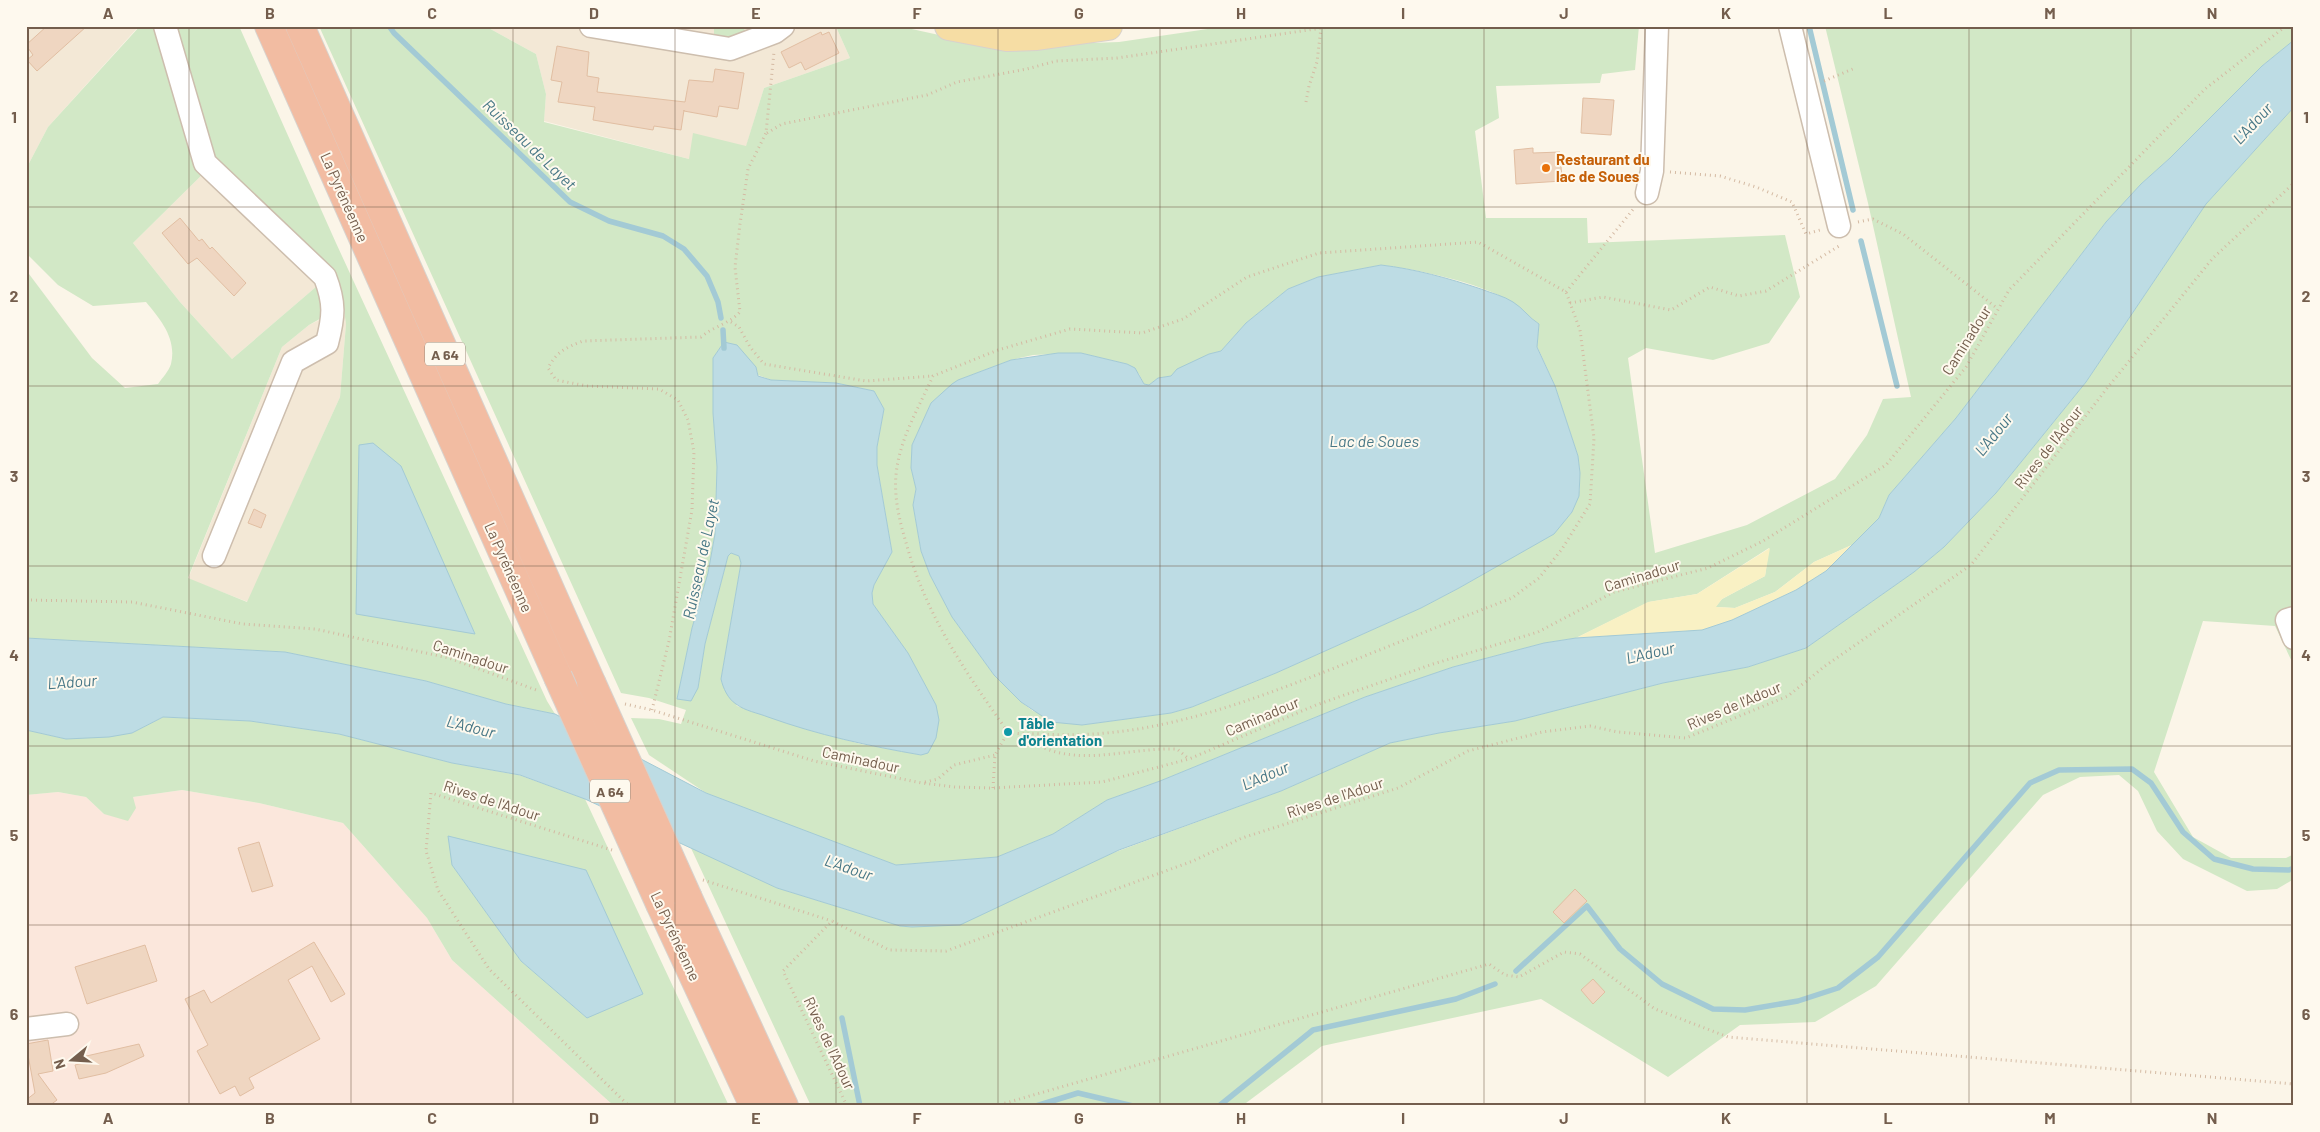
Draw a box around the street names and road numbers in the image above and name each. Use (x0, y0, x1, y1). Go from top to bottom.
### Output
street label: La Pyrénéenne (317, 149, 373, 245)
street label: Caminadour (1938, 301, 1995, 378)
road number: A 64 (425, 342, 465, 366)
street label: Rives de l'Adour (2010, 401, 2086, 492)
street label: La Pyrénéenne (481, 519, 537, 615)
street label: Caminadour (1602, 555, 1683, 595)
street label: Caminadour (431, 635, 512, 677)
street label: Rives de l'Adour (1684, 677, 1784, 733)
street label: Caminadour (1222, 692, 1302, 740)
street label: Caminadour (821, 742, 902, 776)
street label: Rives de l'Adour (1284, 773, 1386, 821)
street label: Rives de l'Adour (441, 776, 543, 824)
road number: A 64 (590, 779, 630, 802)
street label: La Pyrénéenne (647, 889, 705, 983)
street label: Rives de l'Adour (801, 994, 860, 1093)

